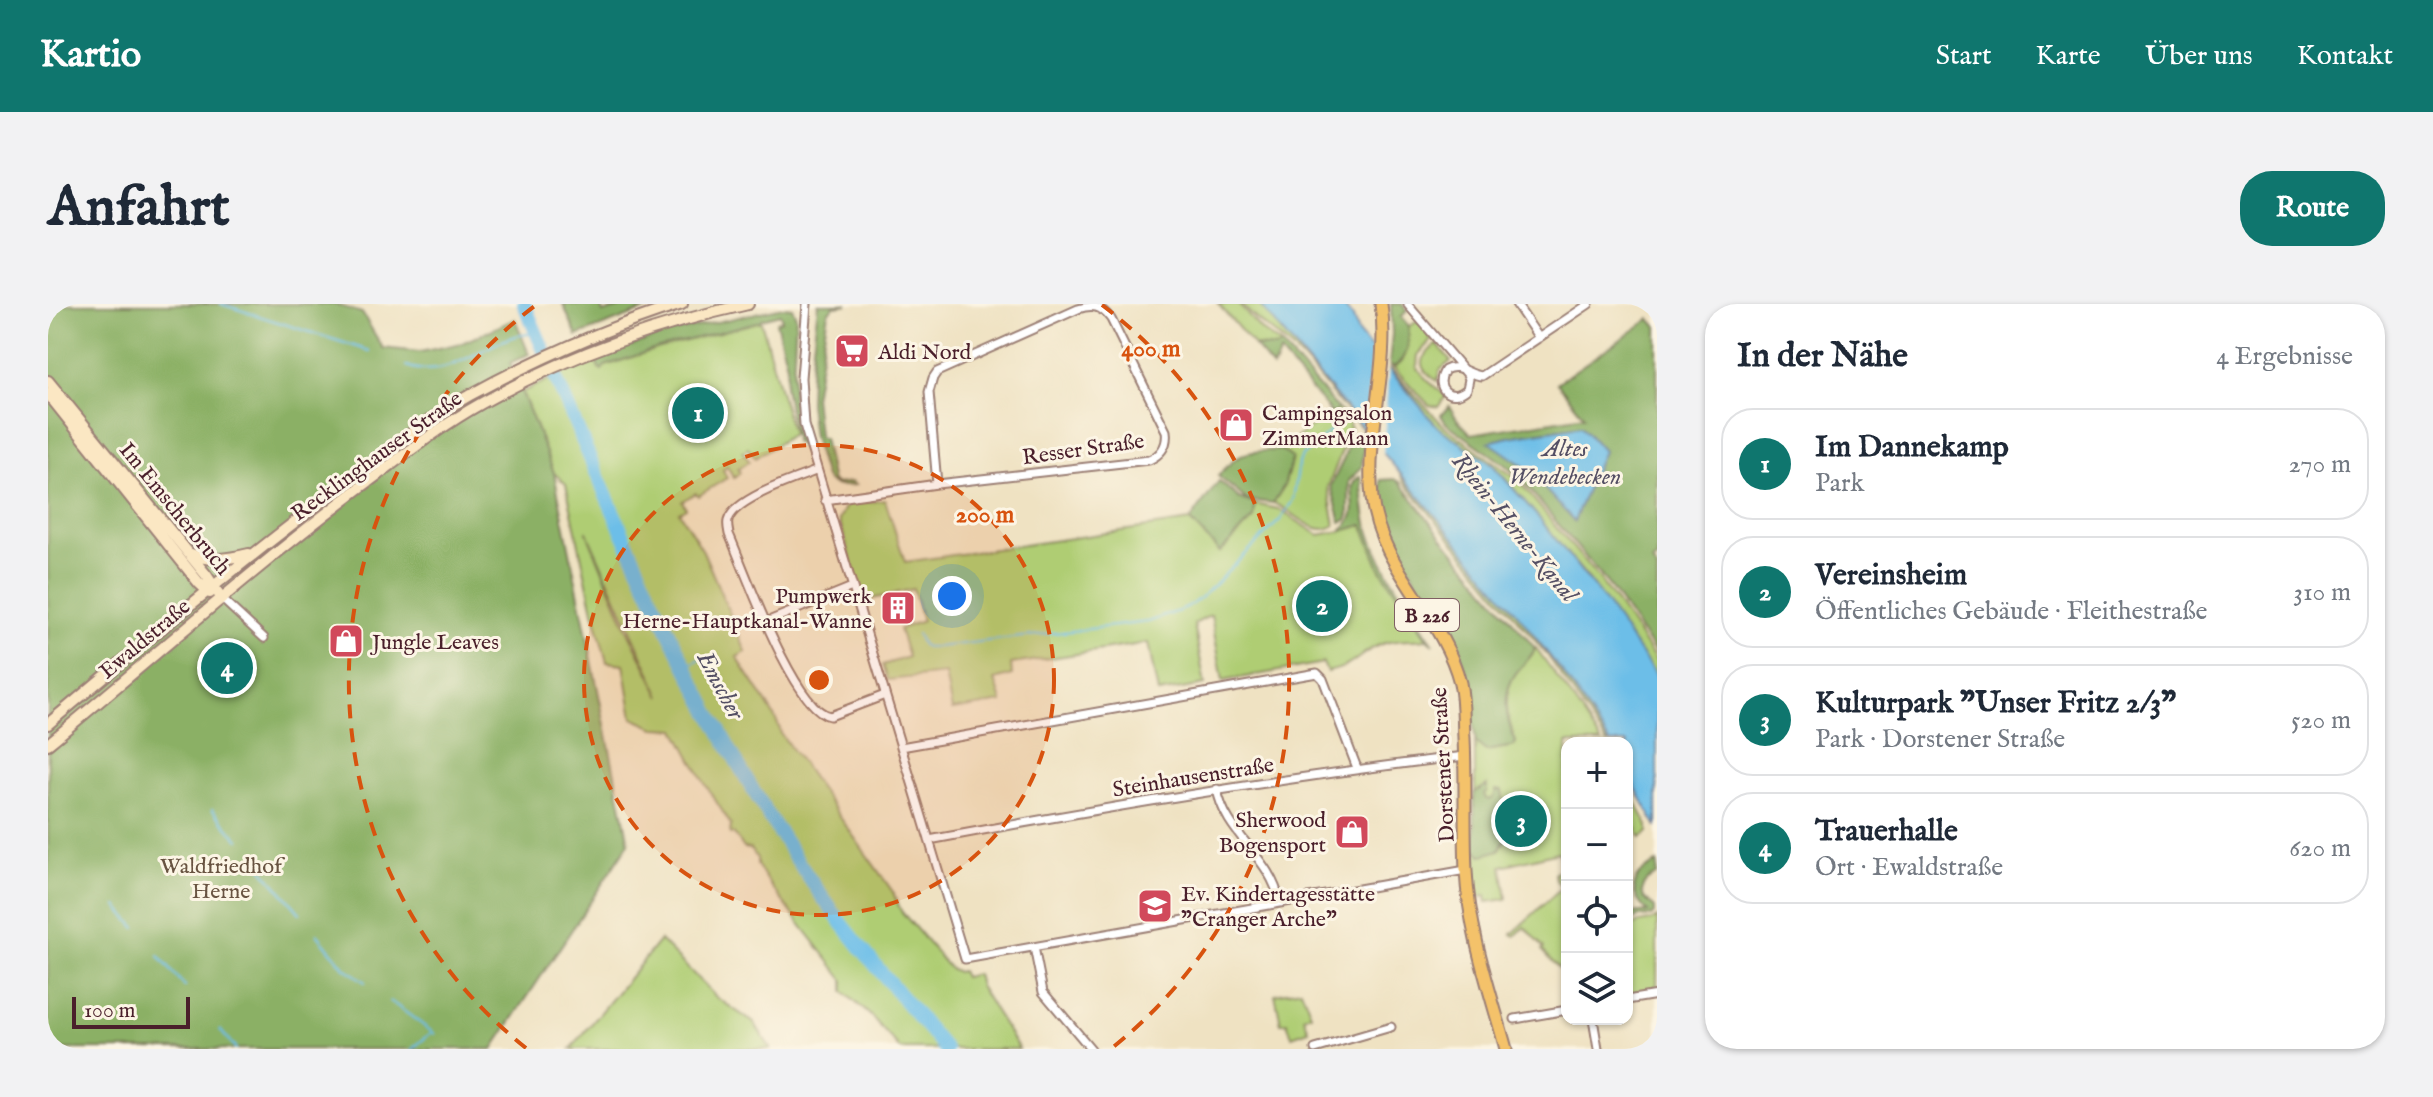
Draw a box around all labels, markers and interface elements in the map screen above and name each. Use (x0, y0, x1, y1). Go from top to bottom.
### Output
text: Kartio (40, 32, 141, 80)
text: Start (1936, 39, 1992, 74)
text: Karte (2036, 39, 2101, 74)
text: Über uns (2145, 39, 2253, 74)
text: Kontakt (2297, 39, 2393, 74)
button: Route (2240, 171, 2385, 246)
text: Anfahrt (48, 173, 230, 244)
supermarket icon: Aldi Nord (833, 332, 871, 370)
text: 400 m (1121, 334, 1181, 365)
text: In der Nähe (1737, 335, 1908, 378)
place label: Aldi Nord (877, 339, 972, 367)
text: 4 Ergebnisse (2216, 340, 2353, 373)
pin: 1 (672, 383, 724, 443)
street label: Recklinghauser Straße (286, 385, 468, 528)
place label: Campingsalon ZimmerMann (1262, 400, 1393, 453)
shop icon: Campingsalon ZimmerMann (1217, 406, 1255, 444)
street label: Resser Straße (1020, 428, 1146, 472)
text: Im Dannekamp (1815, 429, 2009, 467)
water label: Altes Wendebecken (1509, 434, 1621, 493)
street label: Im Emscherbruch (112, 437, 237, 582)
water label: Rhein-Herne-Kanal (1444, 447, 1585, 611)
text: 1 (1760, 448, 1770, 481)
text: 270 m (2288, 448, 2351, 481)
text: Park (1815, 467, 1864, 500)
text: 200 m (956, 500, 1015, 531)
text: Vereinsheim (1815, 557, 1967, 595)
your location (932, 576, 972, 616)
pin: 2 (1296, 576, 1348, 636)
text: 2 (1759, 576, 1771, 609)
text: 310 m (2293, 576, 2351, 609)
place label: Pumpwerk Herne-Hauptkanal-Wanne (623, 583, 872, 636)
building icon: Pumpwerk Herne-Hauptkanal-Wanne (879, 589, 917, 627)
street label: Ewaldstraße (94, 593, 197, 686)
text: Öffentliches Gebäude · Fleithestraße (1815, 595, 2208, 628)
road number: B 226 (1395, 599, 1459, 631)
shop icon: Jungle Leaves (327, 622, 365, 660)
place label: Jungle Leaves (369, 629, 499, 657)
pin: 4 (201, 638, 253, 698)
water label: Emscher (688, 645, 751, 727)
centre of rings (805, 666, 833, 694)
text: Kulturpark "Unser Fritz 2/3" (1815, 685, 2176, 723)
street label: Dorstener Straße (1426, 687, 1462, 843)
text: 3 (1760, 704, 1770, 737)
text: 520 m (2291, 704, 2351, 737)
text: Park · Dorstener Straße (1815, 723, 2065, 756)
map controls (1561, 737, 1633, 1025)
button: + (1561, 737, 1633, 809)
street label: Steinhausenstraße (1111, 751, 1276, 805)
pin: 3 (1495, 791, 1547, 851)
place label: Sherwood Bogensport (1219, 807, 1326, 860)
button: − (1561, 809, 1633, 881)
shop icon: Sherwood Bogensport (1333, 813, 1371, 851)
text: Trauerhalle (1815, 813, 1958, 851)
text: 4 (1759, 832, 1771, 865)
text: 620 m (2289, 832, 2351, 865)
text: Ort · Ewaldstraße (1815, 851, 2003, 884)
park label: Waldfriedhof Herne (160, 853, 286, 906)
place label: Ev. Kindertagesstätte "Cranger Arche" (1181, 881, 1375, 934)
button: locate (1561, 881, 1633, 953)
school or university icon: Ev. Kindertagesstätte "Cranger Arche" (1136, 887, 1174, 925)
button: layers (1561, 953, 1633, 1025)
scale bar (72, 993, 190, 1029)
text: 100 m (84, 997, 136, 1025)

